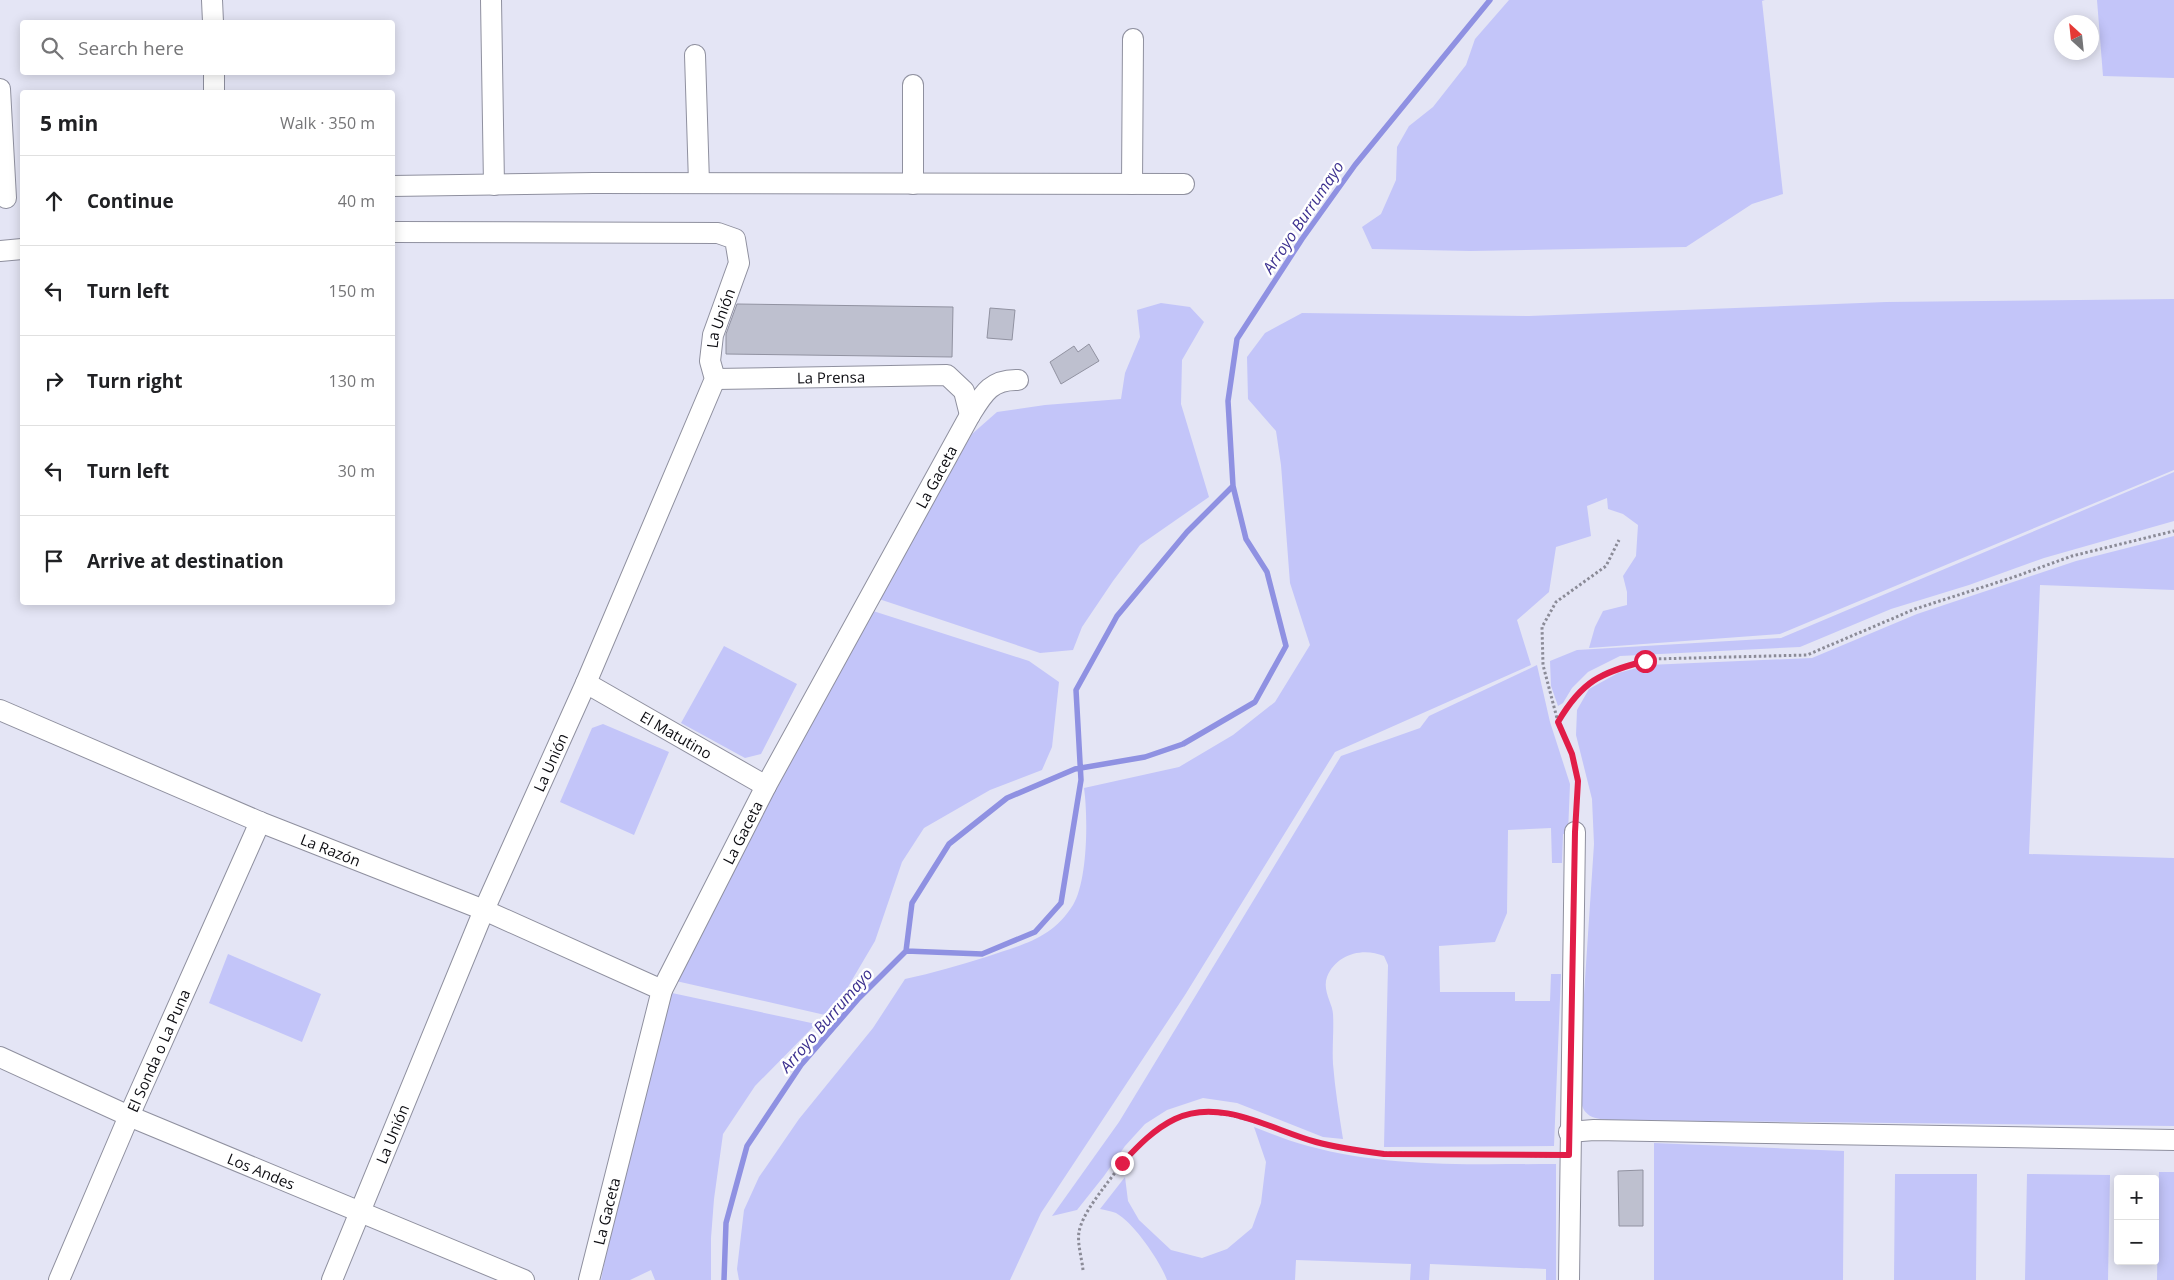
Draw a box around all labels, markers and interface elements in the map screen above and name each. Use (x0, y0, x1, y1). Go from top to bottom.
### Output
north arrow (2054, 15, 2099, 60)
search box (20, 20, 395, 75)
icon: search (38, 34, 66, 62)
text: Search here (78, 35, 184, 61)
text: 5 min (40, 109, 98, 137)
text: Walk · 350 m (280, 112, 375, 134)
water label: Arroyo Burrumayo (1257, 156, 1349, 278)
icon: ahead (40, 187, 68, 215)
text: Continue (87, 188, 174, 214)
text: 40 m (338, 190, 375, 212)
icon: left (40, 277, 68, 305)
text: Turn left (87, 278, 169, 304)
text: 150 m (329, 280, 375, 302)
street label: La Unión (702, 285, 739, 349)
street label: La Prensa (797, 366, 865, 388)
icon: right (40, 367, 68, 395)
text: Turn right (87, 368, 182, 394)
text: 130 m (329, 370, 375, 392)
street label: La Gaceta (911, 442, 961, 512)
icon: left (40, 457, 68, 485)
text: Turn left (87, 458, 169, 484)
text: 30 m (338, 460, 375, 482)
icon: arrive (40, 547, 68, 575)
text: Arrive at destination (87, 548, 284, 574)
route start (1634, 650, 1657, 673)
street label: El Matutino (637, 706, 716, 763)
street label: La Unión (529, 730, 572, 795)
street label: La Gaceta (718, 797, 767, 867)
street label: La Razón (298, 829, 364, 871)
water label: Arroyo Burrumayo (774, 963, 877, 1077)
street label: El Sonda o La Puna (122, 986, 194, 1115)
street label: La Unión (371, 1101, 413, 1166)
street label: Los Andes (224, 1148, 298, 1194)
route end (1111, 1152, 1134, 1175)
street label: La Gaceta (588, 1175, 624, 1247)
map controls (2114, 1175, 2159, 1265)
button: + (2114, 1175, 2159, 1220)
button: − (2114, 1220, 2159, 1265)

